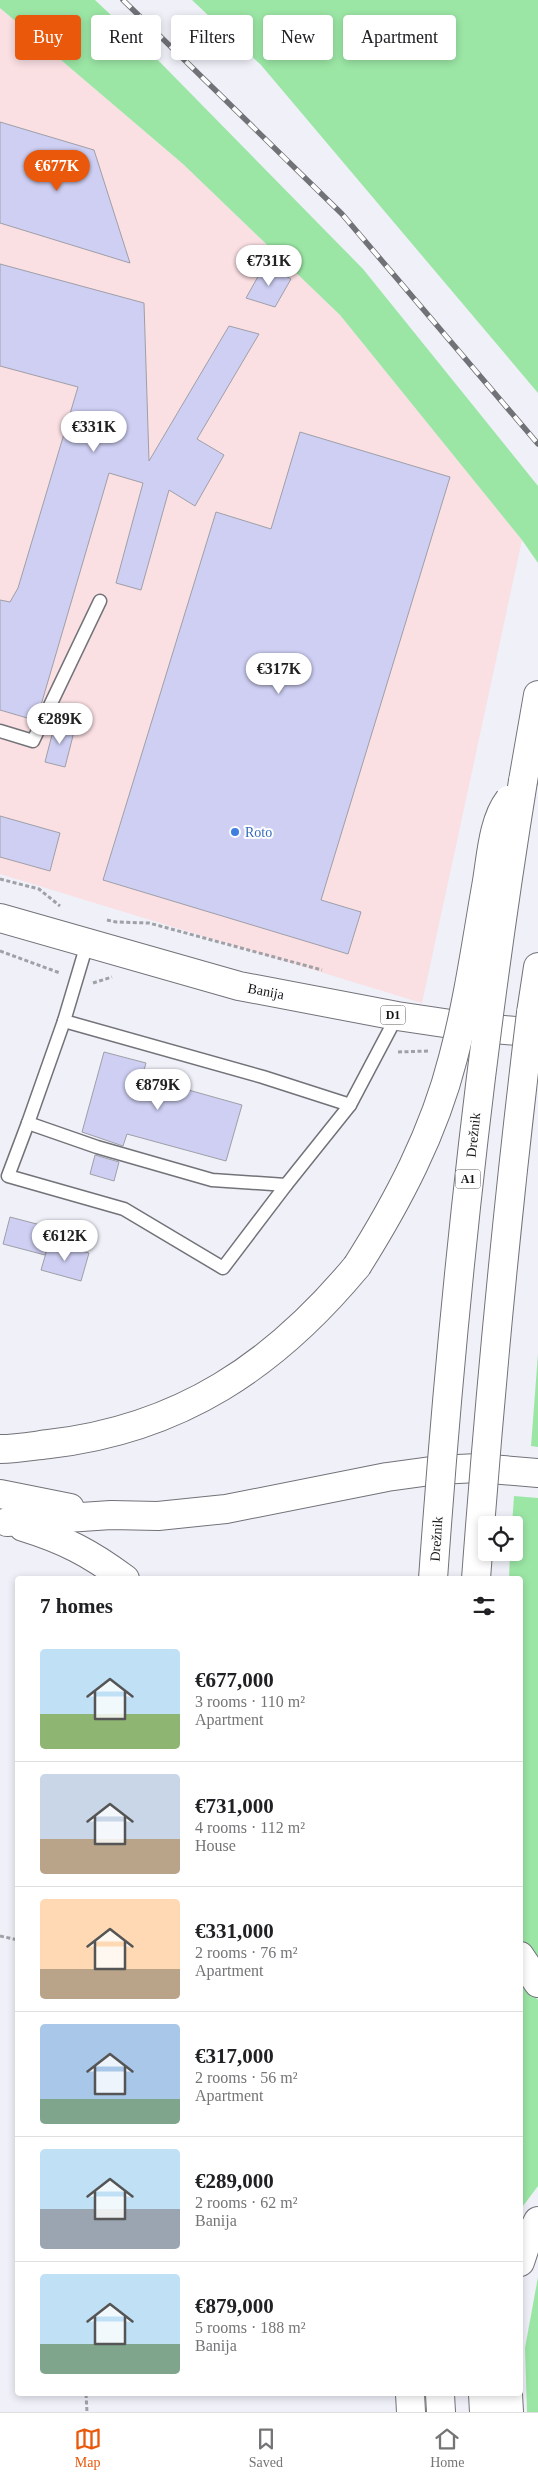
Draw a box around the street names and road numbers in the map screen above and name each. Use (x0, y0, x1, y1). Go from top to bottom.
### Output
street label: Banija (247, 981, 286, 1002)
road number: D1 (380, 1006, 406, 1024)
street label: Drežnik (464, 1112, 483, 1158)
road number: A1 (456, 1170, 480, 1188)
street label: Drežnik (427, 1516, 446, 1562)

